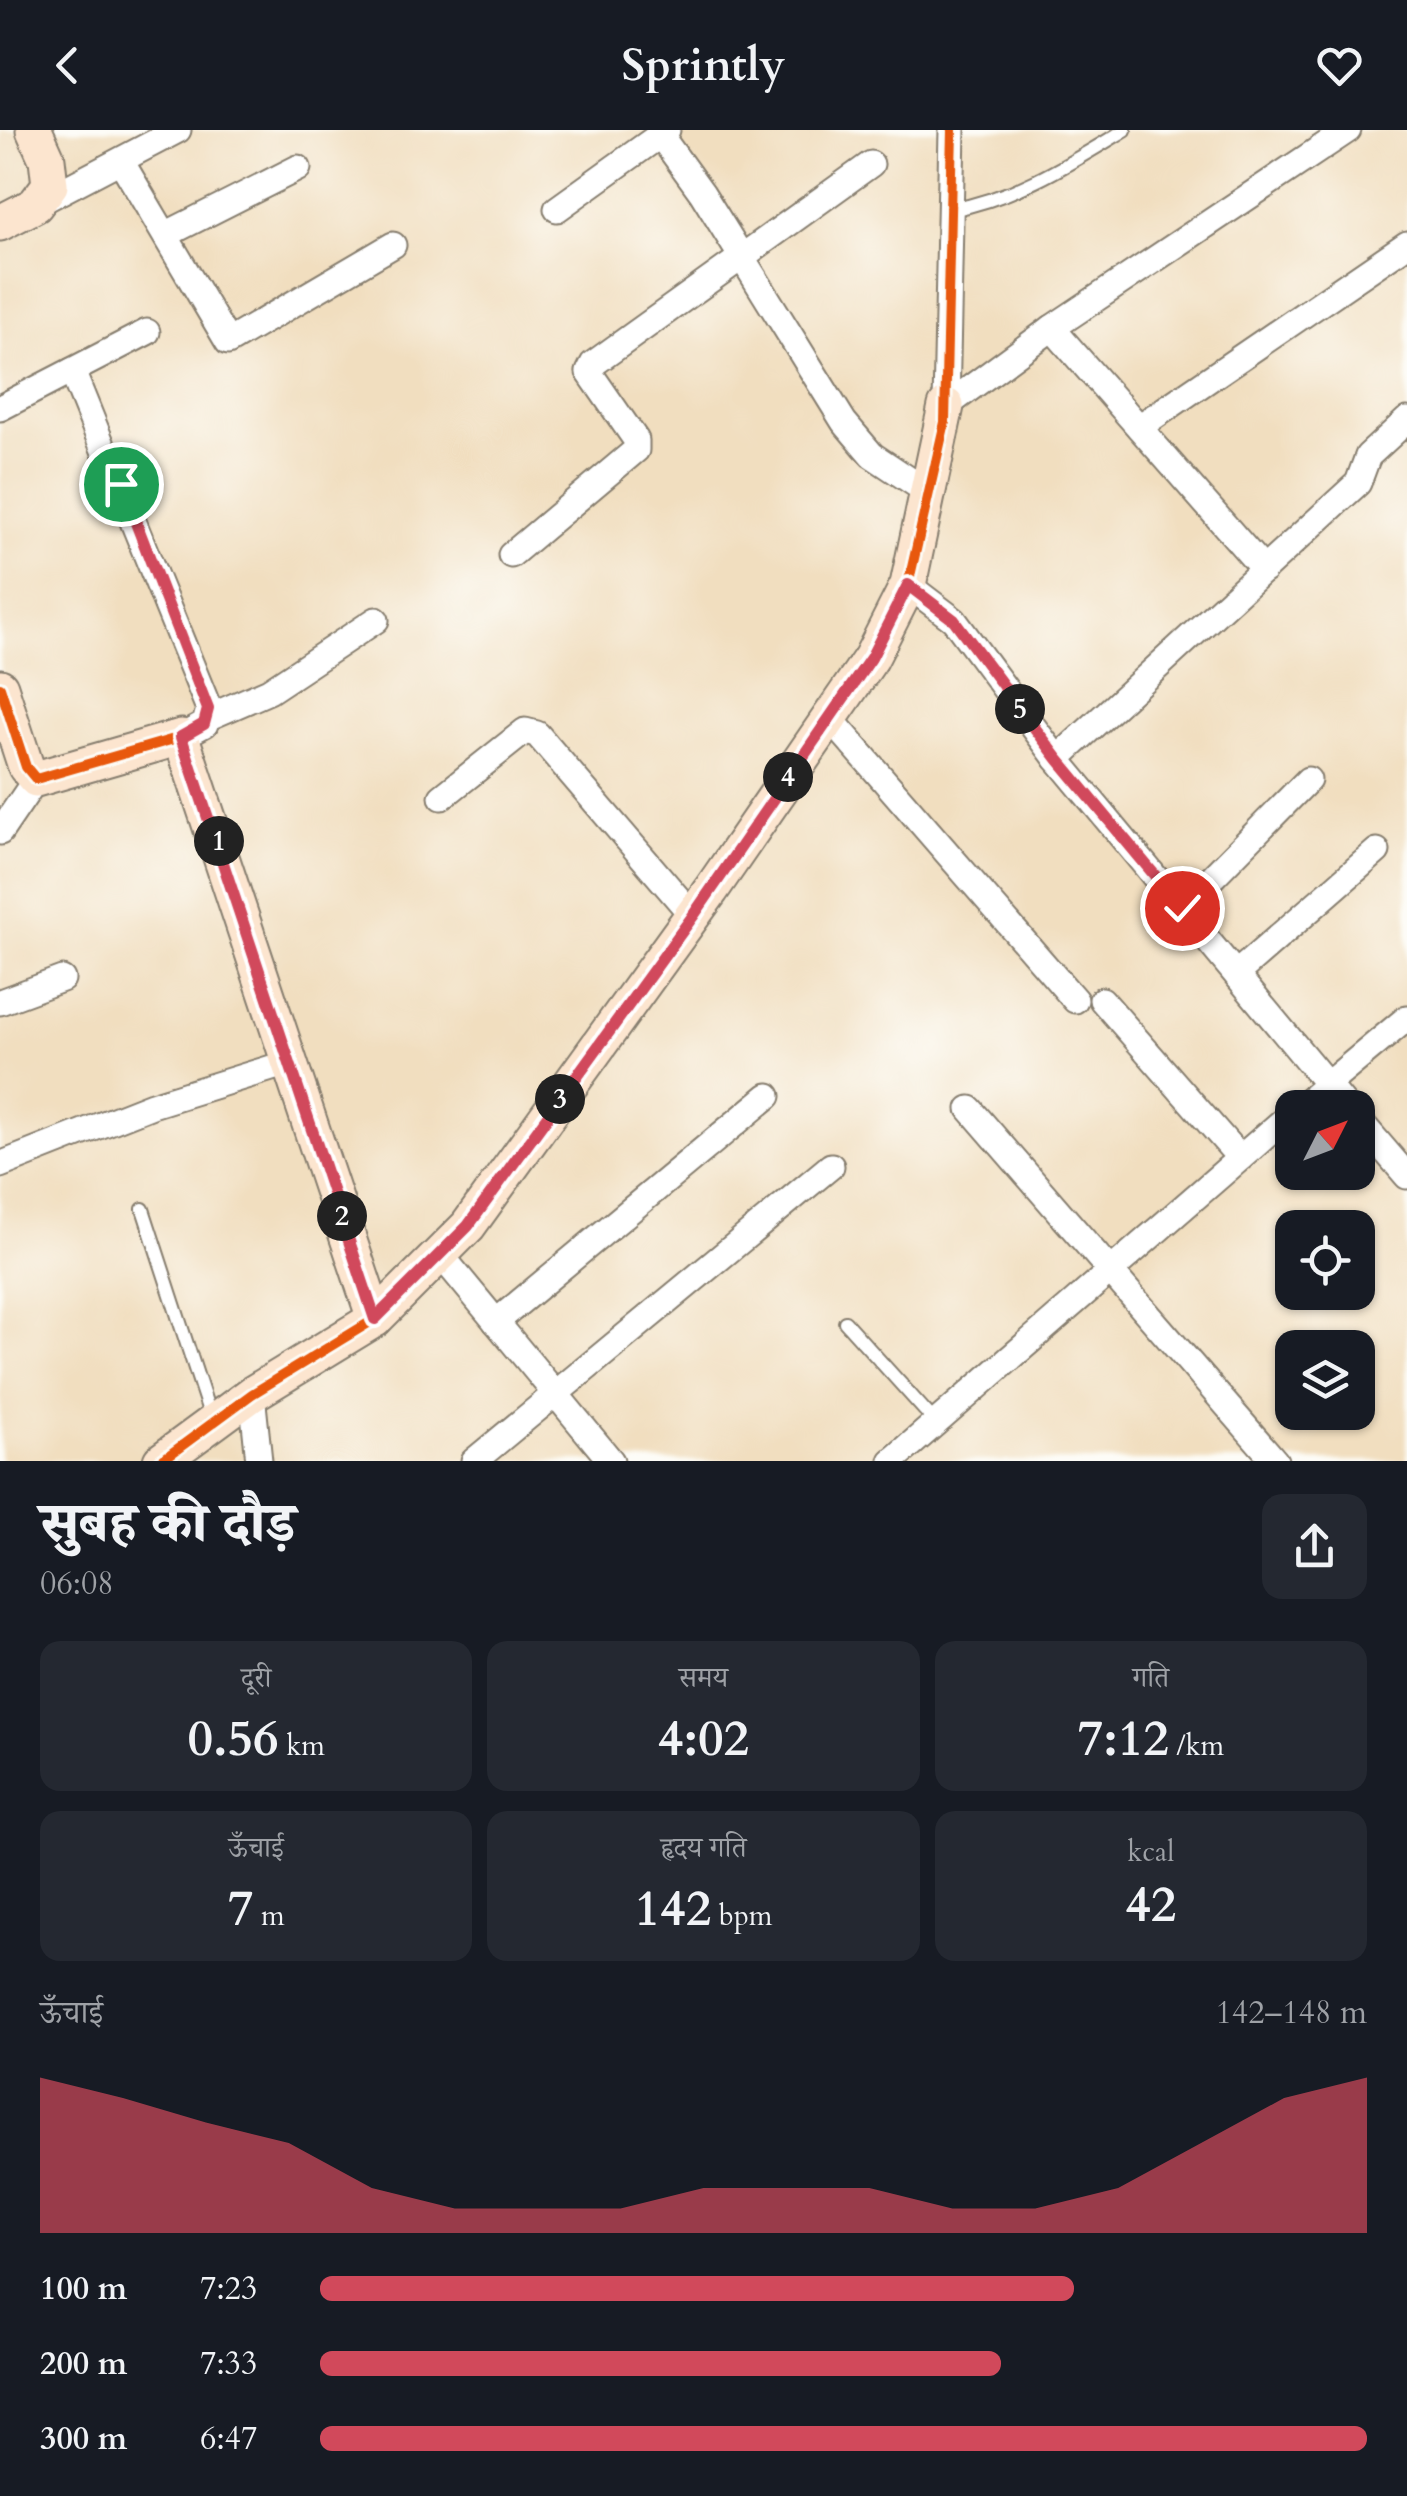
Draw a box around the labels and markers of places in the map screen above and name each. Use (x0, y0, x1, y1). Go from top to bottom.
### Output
pin (79, 442, 164, 527)
pin: 5 (995, 684, 1045, 734)
pin: 4 (763, 752, 813, 802)
pin: 1 (194, 816, 244, 866)
pin (1140, 866, 1225, 951)
pin: 3 (535, 1074, 585, 1124)
pin: 2 (317, 1191, 367, 1241)

